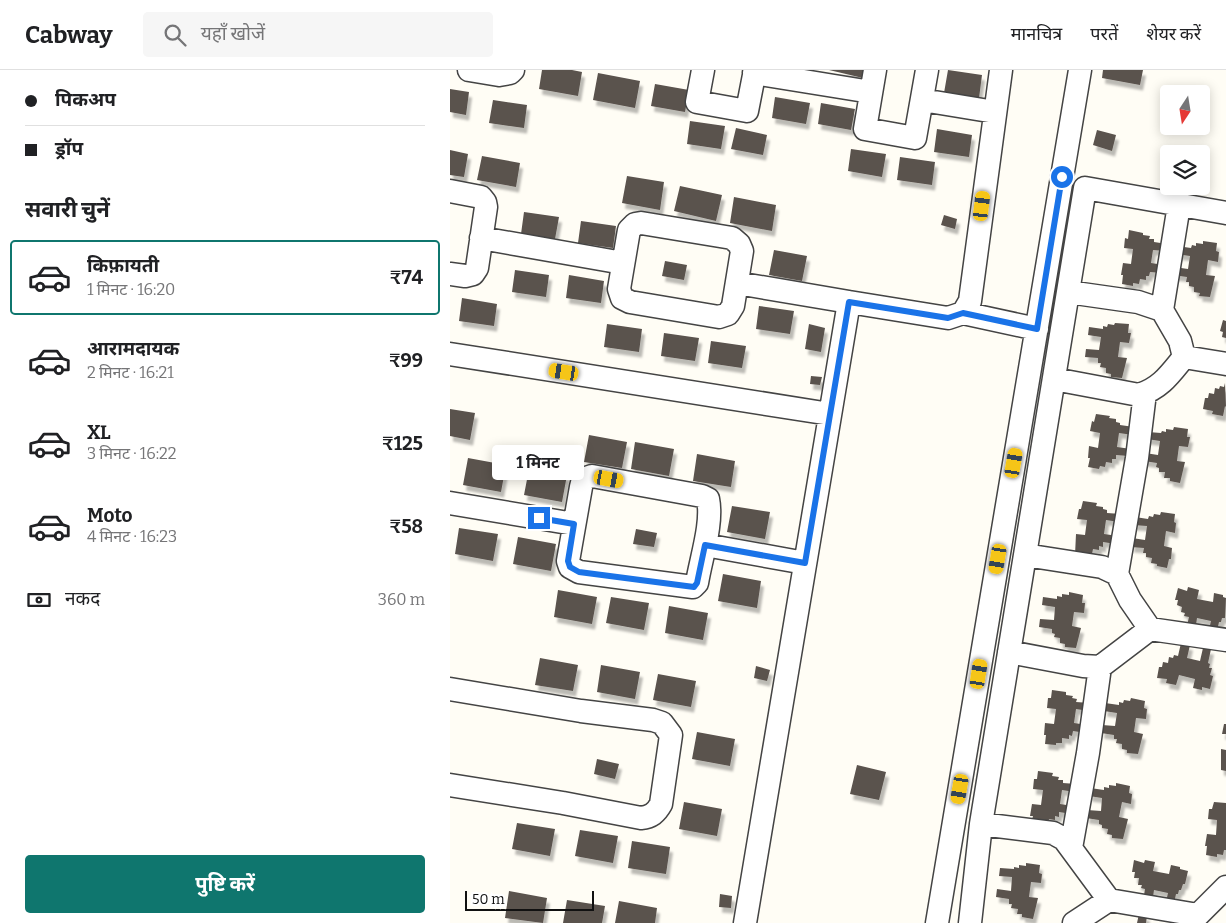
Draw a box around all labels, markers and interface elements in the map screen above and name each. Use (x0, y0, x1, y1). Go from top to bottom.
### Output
search box (143, 12, 493, 57)
text: Cabway (25, 21, 113, 49)
icon: search (161, 21, 189, 49)
text: यहाँ खोजें (201, 22, 265, 45)
text: मानचित्र (1011, 23, 1062, 45)
text: परतें (1090, 23, 1118, 45)
text: शेयर करें (1146, 23, 1201, 45)
north arrow (1160, 85, 1210, 135)
map controls (1160, 85, 1210, 195)
text: पिकअप (55, 88, 116, 111)
text: ड्रॉप (55, 137, 83, 160)
button: layers (1160, 145, 1210, 195)
route start (1051, 166, 1073, 188)
car (972, 190, 991, 222)
text: सवारी चुनें (25, 196, 110, 223)
text: किफ़ायती (87, 254, 159, 277)
icon: car (27, 255, 72, 300)
text: ₹74 (390, 266, 423, 289)
text: 1 मिनट · 16:20 (87, 280, 175, 299)
text: आरामदायक (87, 337, 179, 360)
icon: car (27, 338, 72, 383)
text: ₹99 (389, 349, 423, 372)
car (548, 362, 579, 382)
text: 2 मिनट · 16:21 (87, 363, 174, 382)
icon: car (27, 421, 72, 466)
text: XL (87, 421, 111, 444)
text: ₹125 (382, 432, 423, 455)
text: 3 मिनट · 16:22 (87, 444, 176, 463)
callout: 1 मिनट (493, 446, 585, 480)
car (1004, 447, 1023, 479)
text: 1 मिनट (516, 453, 560, 472)
car (592, 469, 625, 489)
icon: car (27, 504, 72, 549)
text: Moto (87, 504, 133, 527)
route end (528, 507, 550, 529)
text: ₹58 (389, 515, 423, 538)
text: 4 मिनट · 16:23 (87, 527, 177, 546)
car (988, 543, 1007, 575)
icon: cash (25, 586, 53, 614)
text: नकद (65, 587, 100, 610)
text: 360 m (378, 590, 425, 609)
car (969, 658, 988, 690)
car (950, 773, 969, 805)
button: पुष्टि करें (25, 855, 425, 913)
scale bar (465, 888, 594, 911)
text: 50 m (472, 891, 505, 908)

